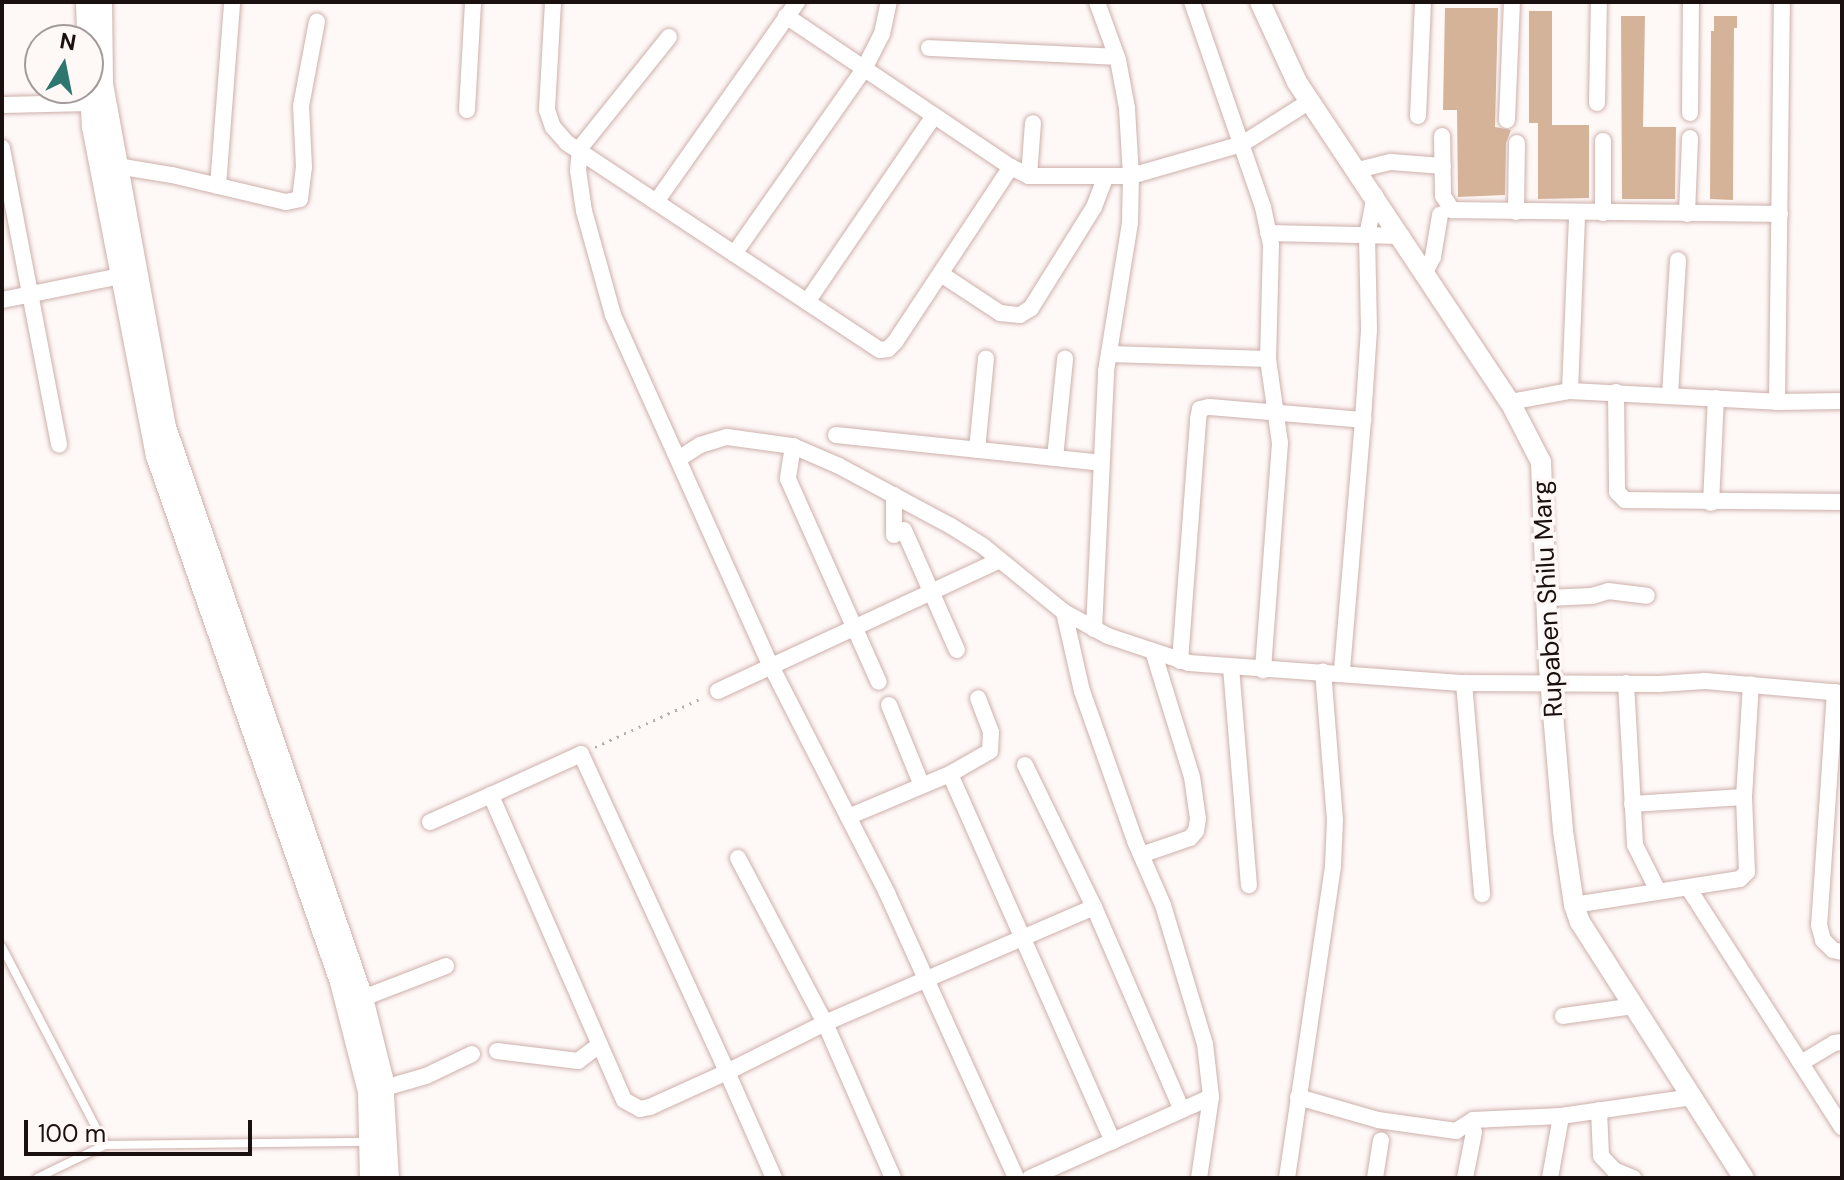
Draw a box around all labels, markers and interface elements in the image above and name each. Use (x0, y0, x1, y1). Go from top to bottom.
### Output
north arrow (24, 24, 104, 104)
text: N (57, 26, 78, 58)
street label: Rupaben Shilu Marg (1526, 480, 1570, 718)
scale bar (28, 1104, 256, 1154)
text: 100 m (38, 1118, 106, 1149)

